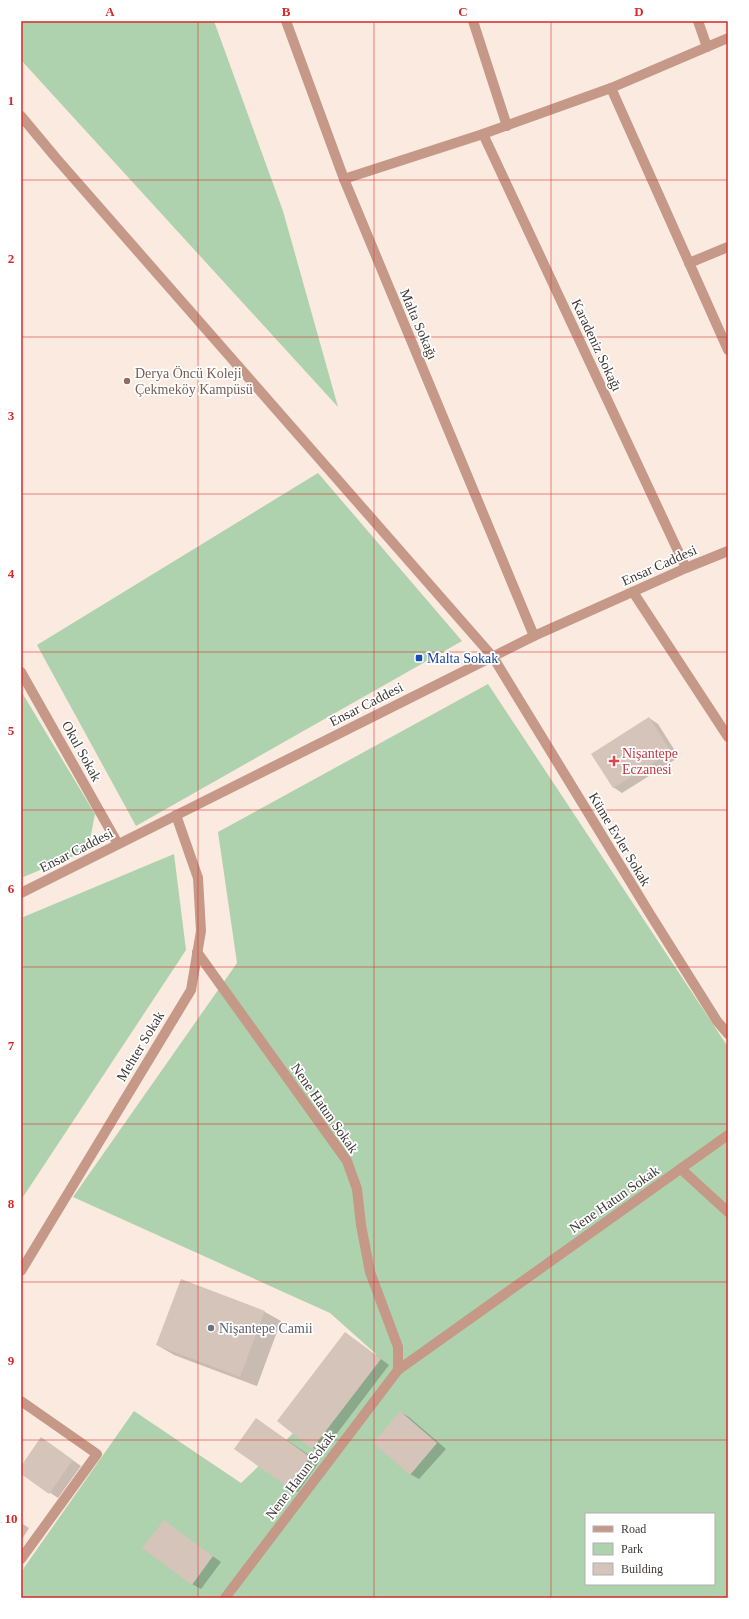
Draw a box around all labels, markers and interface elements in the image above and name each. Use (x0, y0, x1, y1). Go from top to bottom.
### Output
text: A (105, 4, 115, 19)
text: B (282, 4, 291, 19)
text: C (458, 4, 468, 19)
text: D (634, 4, 644, 19)
text: 1 (8, 93, 14, 108)
text: 2 (8, 251, 14, 266)
street label: Malta Sokağı (397, 287, 440, 362)
street label: Karadeniz Sokağı (569, 297, 624, 394)
place label: Derya Öncü Koleji Çekmeköy Kampüsü (135, 365, 253, 397)
marker: Derya Öncü Koleji Çekmeköy Kampüsü (122, 376, 132, 386)
text: 3 (8, 408, 15, 423)
street label: Ensar Caddesi (619, 542, 699, 589)
text: 4 (8, 566, 15, 581)
place label: Malta Sokak (427, 651, 498, 666)
marker: Malta Sokak (414, 653, 424, 663)
street label: Ensar Caddesi (327, 679, 406, 729)
street label: Okul Sokak (59, 719, 104, 784)
text: 5 (8, 723, 15, 738)
place label: Nişantepe Eczanesi (622, 746, 678, 777)
marker: Nişantepe Eczanesi (609, 756, 619, 766)
street label: Küme Evler Sokak (586, 790, 653, 889)
street label: Ensar Caddesi (37, 825, 116, 875)
text: 6 (8, 881, 15, 896)
street label: Mehter Sokak (114, 1009, 167, 1084)
text: 7 (8, 1038, 15, 1053)
street label: Nene Hatun Sokak (288, 1061, 361, 1156)
street label: Nene Hatun Sokak (567, 1163, 662, 1236)
text: 8 (8, 1196, 15, 1211)
place label: Nişantepe Camii (219, 1321, 313, 1336)
marker: Nişantepe Camii (206, 1323, 216, 1333)
text: 9 (8, 1353, 15, 1368)
street label: Nene Hatun Sokak (263, 1429, 338, 1522)
text: 10 (5, 1511, 18, 1526)
legend (585, 1513, 715, 1585)
text: Road (621, 1522, 646, 1536)
text: Park (621, 1542, 643, 1556)
text: Building (621, 1562, 663, 1576)

